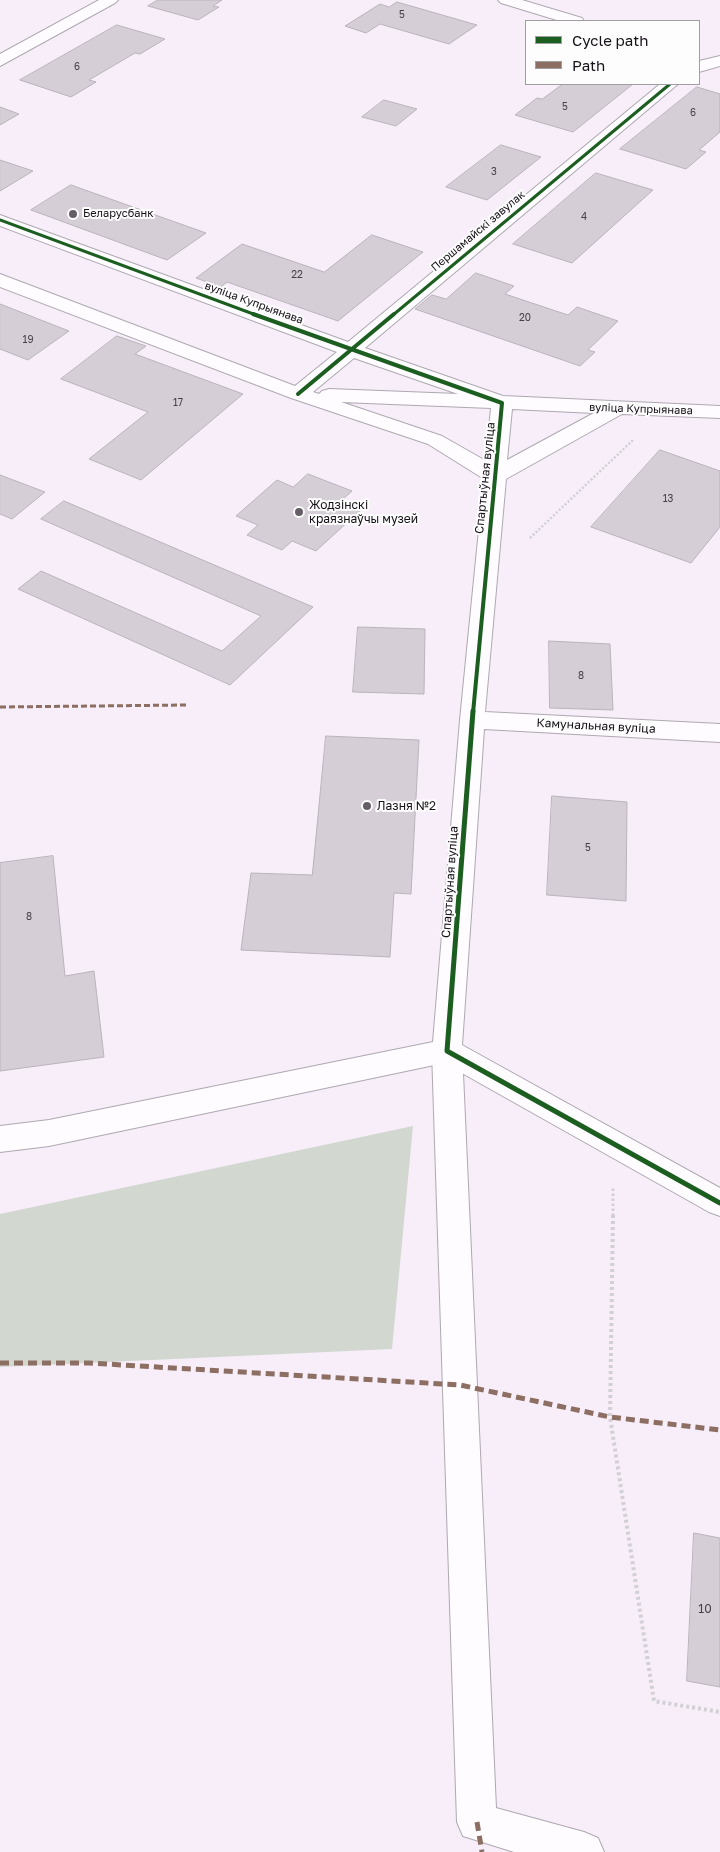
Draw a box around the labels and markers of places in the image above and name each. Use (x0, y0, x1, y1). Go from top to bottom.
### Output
place label: Беларусбанк (83, 207, 154, 221)
marker: Беларусбанк (67, 208, 79, 220)
place label: Жодзінскі краязнаўчы музей (309, 498, 418, 526)
marker: Жодзінскі краязнаўчы музей (293, 506, 305, 518)
place label: Лазня №2 (377, 799, 436, 813)
marker: Лазня №2 (361, 800, 373, 812)

